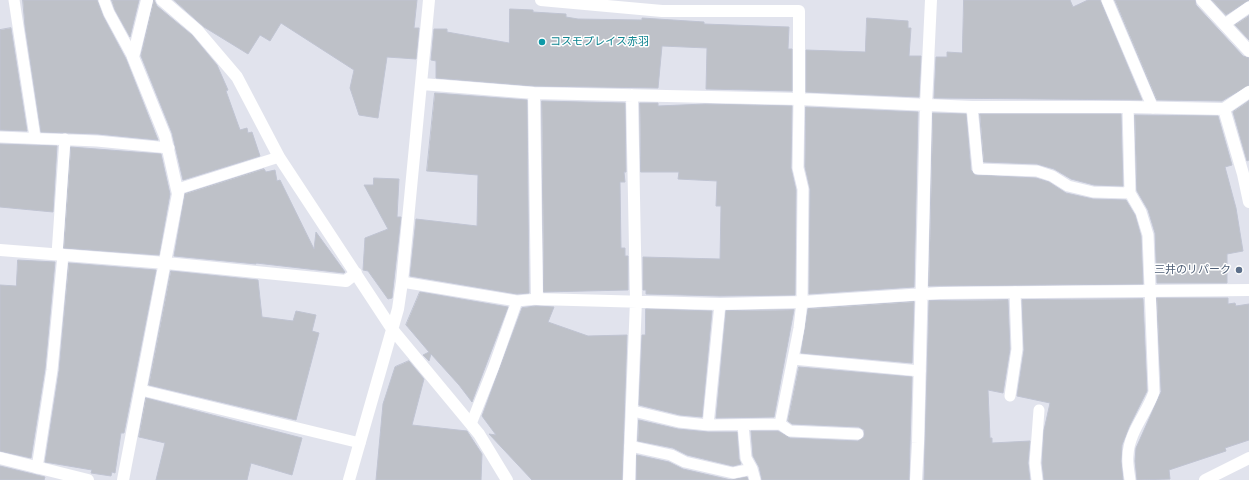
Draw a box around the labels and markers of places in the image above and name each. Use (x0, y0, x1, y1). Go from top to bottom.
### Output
place label: コスモプレイス赤羽 (550, 35, 649, 49)
marker: コスモプレイス赤羽 (537, 37, 547, 47)
place label: 三井のリパーク (1154, 263, 1231, 277)
marker: 三井のリパーク (1234, 265, 1244, 275)

